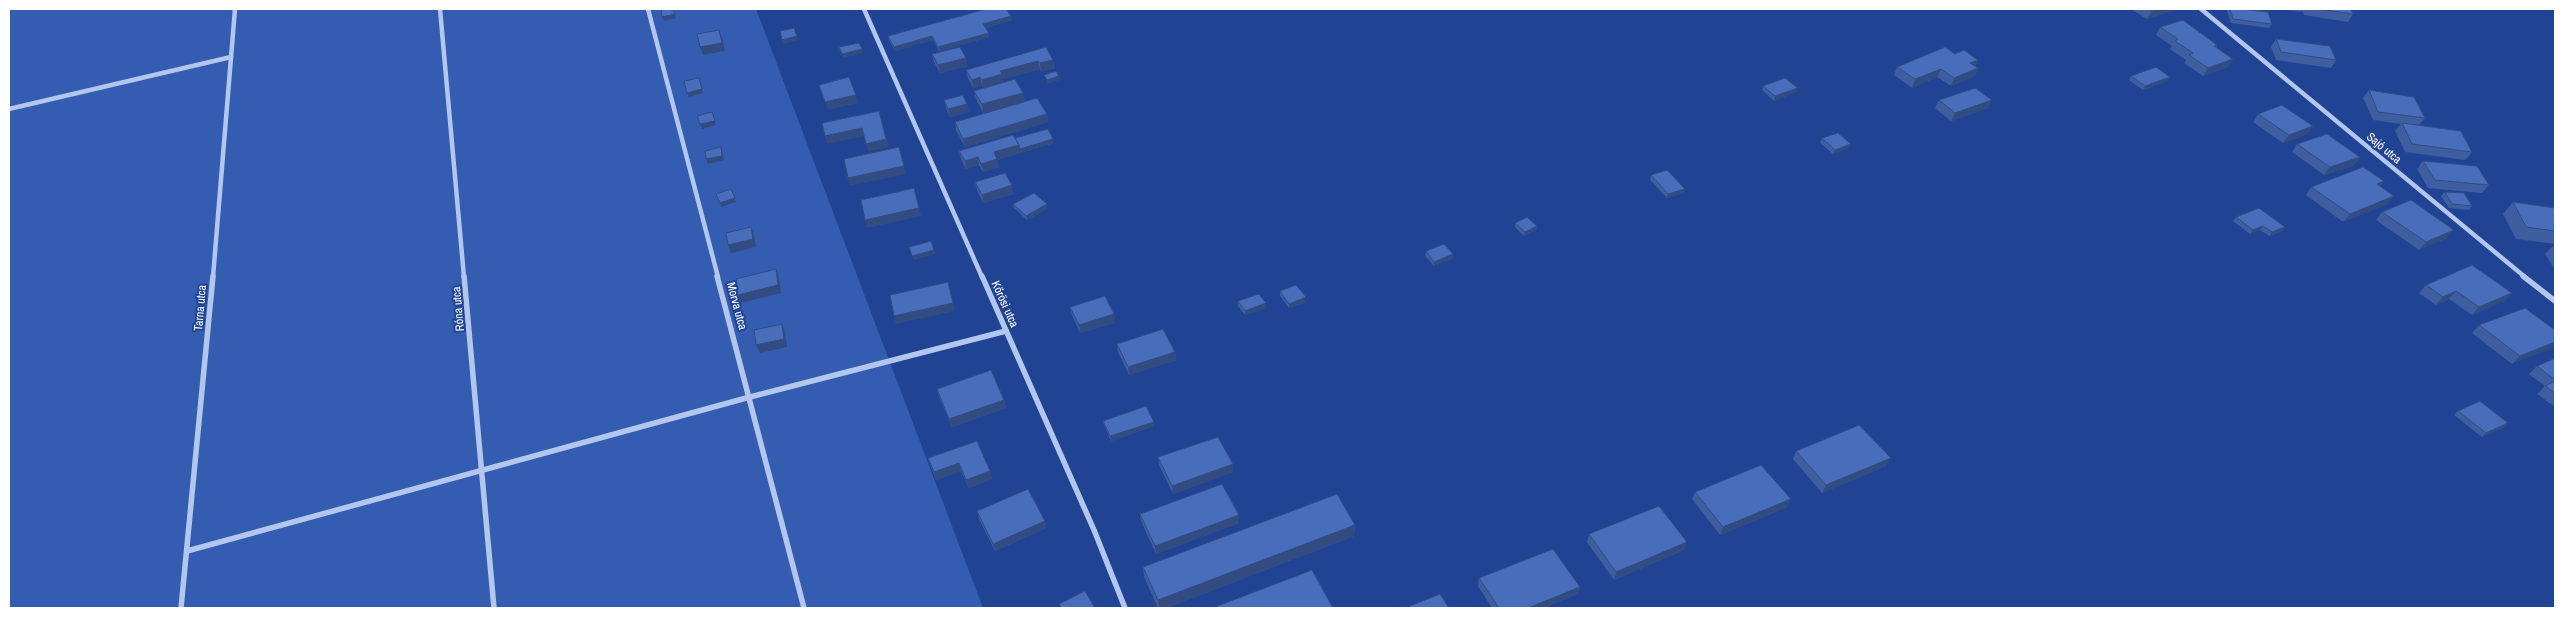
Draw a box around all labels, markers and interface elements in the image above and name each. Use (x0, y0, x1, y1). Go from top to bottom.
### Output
street label: Sajó utca (2363, 129, 2405, 168)
street label: Kőrösi utca (988, 278, 1023, 330)
street label: Morva utca (723, 280, 751, 332)
street label: Tarna utca (190, 284, 210, 332)
street label: Róna utca (448, 285, 468, 332)

